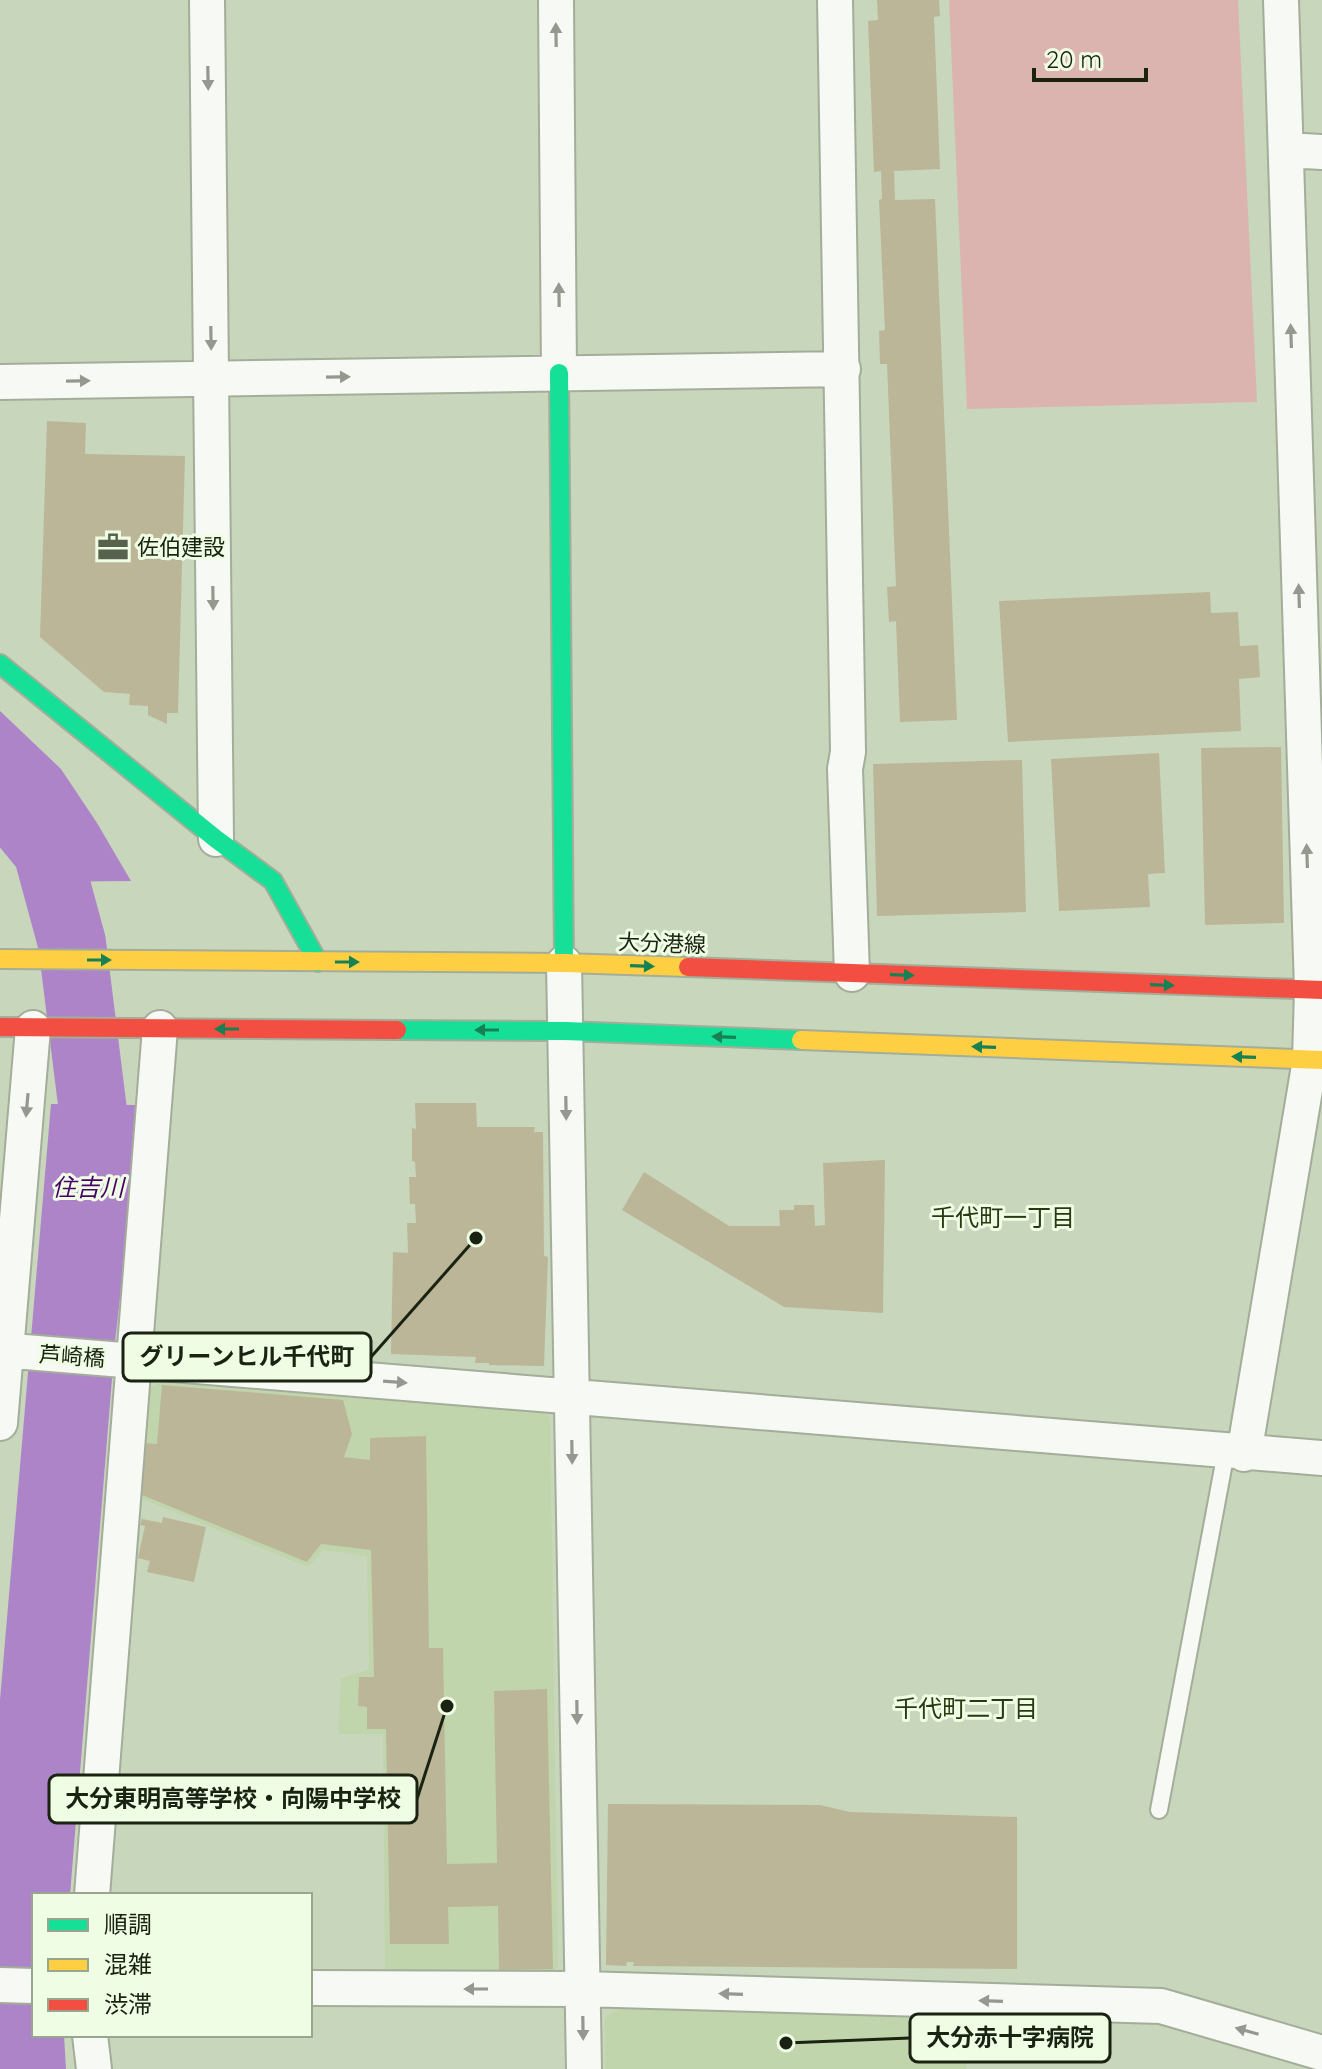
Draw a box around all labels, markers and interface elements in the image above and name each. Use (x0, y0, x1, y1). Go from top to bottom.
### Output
one-way arrow (550, 22, 562, 47)
scale bar (1034, 32, 1146, 82)
text: 20 m (1046, 44, 1102, 74)
one-way arrow (202, 66, 214, 91)
one-way arrow (553, 282, 565, 307)
one-way arrow (1285, 323, 1298, 348)
one-way arrow (204, 326, 217, 351)
one-way arrow (326, 371, 351, 383)
one-way arrow (66, 375, 91, 387)
office icon: 佐伯建設 (96, 530, 130, 564)
place label: 佐伯建設 (137, 533, 225, 561)
one-way arrow (1293, 583, 1306, 608)
one-way arrow (207, 586, 219, 611)
one-way arrow (1301, 843, 1314, 868)
street label: 大分港線 (618, 927, 706, 959)
one-way arrow (87, 954, 112, 966)
one-way arrow (335, 956, 360, 968)
one-way arrow (630, 960, 655, 973)
one-way arrow (890, 969, 915, 982)
one-way arrow (1150, 978, 1175, 991)
one-way arrow (214, 1023, 239, 1035)
one-way arrow (474, 1024, 499, 1036)
one-way arrow (711, 1030, 736, 1043)
one-way arrow (971, 1041, 996, 1054)
one-way arrow (1231, 1051, 1256, 1064)
one-way arrow (20, 1093, 33, 1118)
one-way arrow (560, 1096, 572, 1122)
water label: 住吉川 (52, 1172, 127, 1202)
district label: 千代町一丁目 (931, 1202, 1075, 1232)
callout: グリーンヒル千代町 (123, 1333, 371, 1381)
street label: 芦崎橋 (38, 1340, 106, 1372)
text: グリーンヒル千代町 (140, 1341, 354, 1371)
one-way arrow (383, 1375, 408, 1388)
one-way arrow (566, 1440, 578, 1465)
district label: 千代町二丁目 (894, 1693, 1038, 1723)
one-way arrow (571, 1700, 583, 1725)
callout: 大分東明高等学校・向陽中学校 (49, 1775, 417, 1823)
text: 大分東明高等学校・向陽中学校 (65, 1783, 401, 1813)
legend (32, 1893, 312, 2037)
text: 順調 (104, 1909, 152, 1939)
text: 混雑 (104, 1949, 152, 1979)
one-way arrow (463, 1982, 488, 1995)
one-way arrow (718, 1987, 743, 2000)
text: 渋滞 (104, 1989, 152, 2019)
one-way arrow (978, 1995, 1003, 2007)
callout: 大分赤十字病院 (910, 2014, 1110, 2062)
one-way arrow (577, 2016, 589, 2041)
text: 大分赤十字病院 (926, 2022, 1094, 2052)
one-way arrow (1235, 2024, 1259, 2037)

